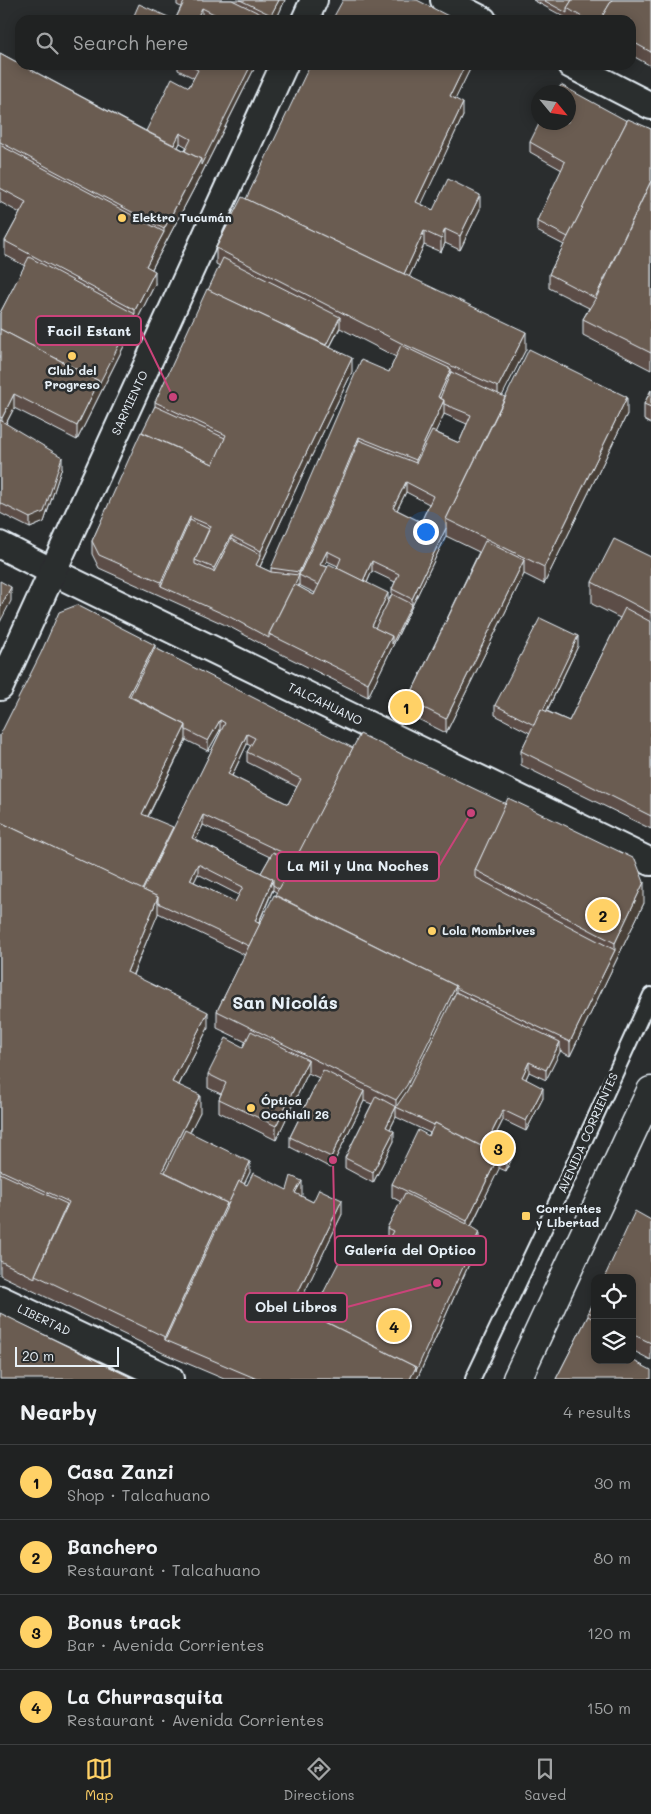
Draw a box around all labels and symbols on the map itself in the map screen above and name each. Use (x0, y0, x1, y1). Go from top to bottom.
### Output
north arrow (531, 85, 576, 130)
place label: Elektro Tucumán (132, 209, 232, 225)
marker: Elektro Tucumán (116, 212, 128, 224)
callout: Facil Estant (36, 316, 141, 345)
text: Facil Estant (47, 321, 131, 340)
marker: Club del Progreso (66, 350, 78, 362)
place label: Club del Progreso (44, 362, 100, 392)
street label: SARMIENTO (107, 368, 151, 437)
your location (413, 519, 439, 545)
street label: TALCAHUANO (285, 678, 366, 728)
pin: 1 (390, 688, 422, 726)
callout: La Mil y Una Noches (277, 852, 439, 881)
text: La Mil y Una Noches (287, 856, 429, 875)
pin: 2 (587, 896, 619, 934)
place label: Lola Mombrives (442, 922, 535, 938)
marker: Lola Mombrives (426, 925, 438, 937)
district label: San Nicolás (232, 990, 338, 1014)
street label: AVENIDA CORRIENTES (553, 1070, 621, 1195)
place label: Óptica Occhiali 26 (261, 1092, 329, 1122)
marker: Óptica Occhiali 26 (245, 1102, 257, 1114)
pin: 3 (482, 1129, 514, 1167)
place label: Corrientes y Libertad (536, 1200, 601, 1230)
marker: Corrientes y Libertad (520, 1210, 532, 1222)
callout: Galería del Optico (335, 1236, 486, 1265)
text: Galería del Optico (344, 1240, 476, 1259)
callout: Obel Libros (245, 1293, 347, 1322)
text: Obel Libros (255, 1297, 337, 1316)
street label: LIBERTAD (15, 1300, 74, 1338)
pin: 4 (378, 1307, 410, 1345)
scale bar (15, 1344, 119, 1367)

